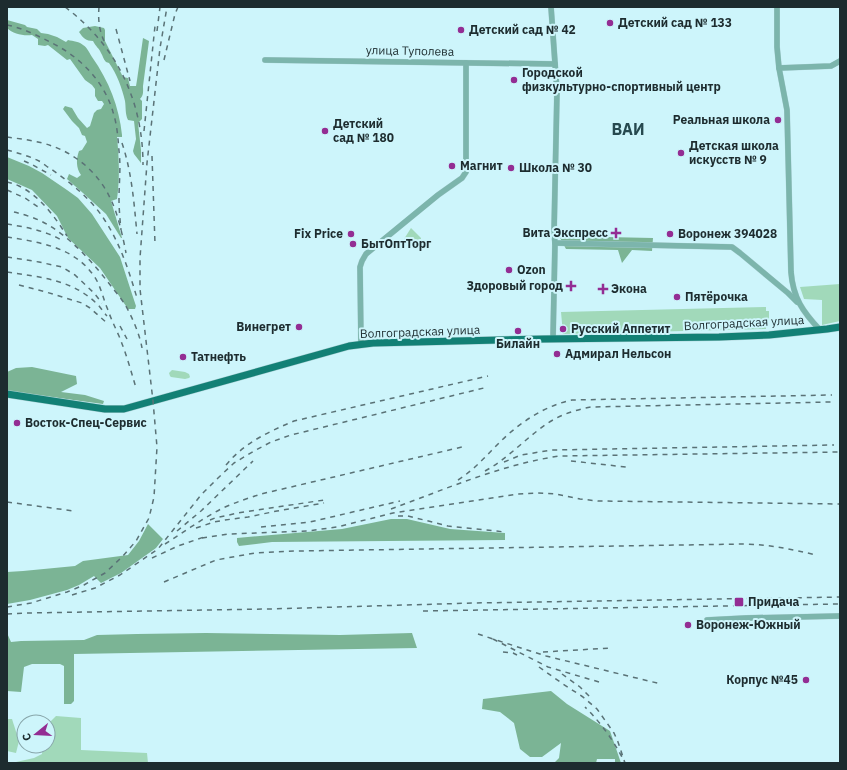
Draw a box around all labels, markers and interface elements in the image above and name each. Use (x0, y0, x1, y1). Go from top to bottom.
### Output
place label: Детский сад № 133 (618, 15, 732, 30)
marker: Детский сад № 133 (605, 18, 615, 28)
place label: Детский сад № 42 (469, 22, 576, 37)
marker: Детский сад № 42 (456, 25, 466, 35)
street label: улица Туполева (366, 42, 455, 59)
place label: Городской физкультурно-спортивный центр (522, 65, 721, 94)
marker: Городской физкультурно-спортивный центр (509, 75, 519, 85)
place label: Реальная школа (673, 112, 770, 127)
marker: Реальная школа (773, 115, 783, 125)
place label: Детский сад № 180 (333, 116, 394, 145)
district label: ВАИ (612, 119, 644, 139)
marker: Детский сад № 180 (320, 126, 330, 136)
place label: Детская школа искусств № 9 (689, 138, 779, 167)
marker: Детская школа искусств № 9 (676, 148, 686, 158)
place label: Магнит (460, 158, 503, 173)
place label: Школа № 30 (519, 160, 592, 175)
marker: Магнит (447, 161, 457, 171)
marker: Школа № 30 (506, 163, 516, 173)
place label: Вита Экспресс (522, 225, 608, 240)
place label: Fix Price (294, 226, 343, 241)
place label: Воронеж 394028 (678, 226, 777, 241)
marker: Вита Экспресс (611, 228, 621, 238)
marker: Fix Price (346, 229, 356, 239)
marker: Воронеж 394028 (665, 229, 675, 239)
place label: БытОптТорг (361, 236, 432, 251)
marker: БытОптТорг (348, 239, 358, 249)
place label: Ozon (517, 262, 546, 277)
marker: Ozon (504, 265, 514, 275)
place label: Здоровый город (466, 278, 563, 293)
marker: Здоровый город (566, 281, 576, 291)
place label: Экона (611, 281, 647, 296)
marker: Экона (598, 284, 608, 294)
place label: Пятёрочка (685, 289, 748, 304)
marker: Пятёрочка (672, 292, 682, 302)
street label: Волгоградская улица (683, 312, 805, 333)
place label: Винегрет (236, 319, 291, 334)
place label: Русский Аппетит (571, 321, 671, 336)
marker: Винегрет (294, 322, 304, 332)
street label: Волгоградская улица (360, 322, 481, 341)
marker: Русский Аппетит (558, 324, 568, 334)
marker: Билайн (513, 326, 523, 336)
place label: Билайн (496, 336, 540, 351)
place label: Адмирал Нельсон (565, 346, 671, 361)
place label: Татнефть (191, 349, 246, 364)
marker: Адмирал Нельсон (552, 349, 562, 359)
marker: Татнефть (178, 352, 188, 362)
place label: Восток-Спец-Сервис (25, 415, 147, 430)
marker: Восток-Спец-Сервис (12, 418, 22, 428)
place label: Придача (748, 594, 800, 609)
marker: Придача (733, 596, 745, 608)
place label: Воронеж-Южный (696, 617, 801, 632)
marker: Воронеж-Южный (683, 620, 693, 630)
place label: Корпус №45 (726, 672, 798, 687)
marker: Корпус №45 (801, 675, 811, 685)
north arrow (16, 714, 56, 754)
text: С (19, 732, 34, 743)

